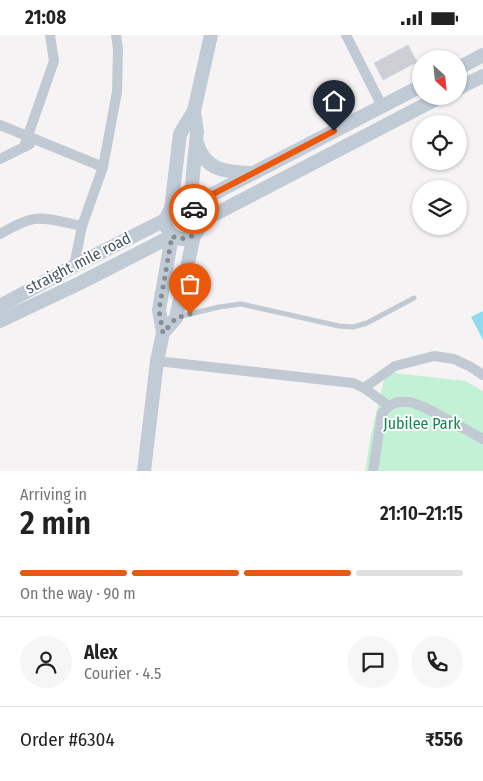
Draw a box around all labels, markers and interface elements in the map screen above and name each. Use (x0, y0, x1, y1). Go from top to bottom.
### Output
text: 21:08 (25, 6, 66, 29)
north arrow (412, 50, 468, 105)
map controls (412, 50, 467, 235)
pin (313, 80, 355, 131)
icon: home (320, 87, 348, 115)
button: locate (412, 115, 467, 170)
button: layers (412, 180, 467, 235)
courier (169, 184, 219, 234)
icon: car (180, 195, 208, 223)
street label: straight mile road (22, 228, 134, 298)
pin (169, 263, 211, 314)
icon: bag (176, 270, 204, 298)
park label: Jubilee Park (383, 414, 461, 433)
text: Arriving in (20, 485, 87, 504)
text: 21:10–21:15 (380, 502, 463, 525)
text: 2 min (20, 504, 91, 542)
text: On the way · 90 m (20, 584, 136, 603)
button: person (20, 636, 72, 688)
button: chat (347, 636, 399, 688)
button: phone (411, 636, 463, 688)
text: Alex (84, 641, 118, 664)
text: Courier · 4.5 (84, 664, 161, 683)
text: Order #6304 (20, 728, 115, 751)
text: ₹556 (425, 728, 463, 751)

